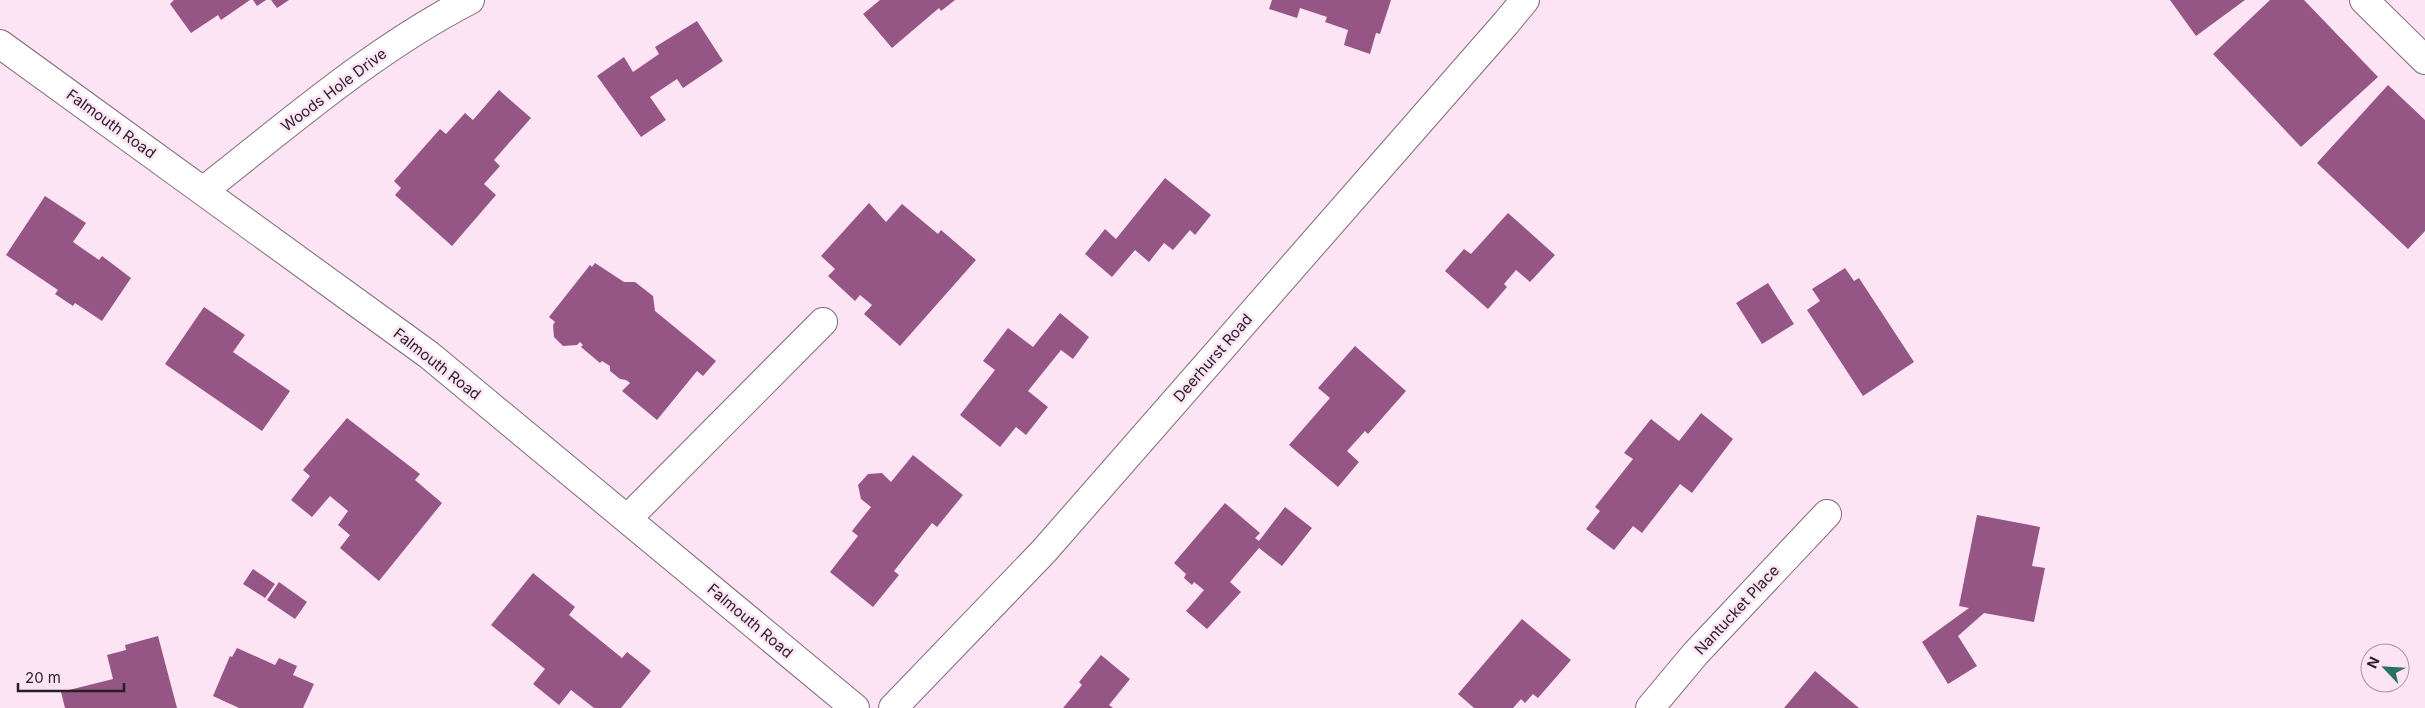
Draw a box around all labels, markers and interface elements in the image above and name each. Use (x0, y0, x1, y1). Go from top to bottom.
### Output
street label: Woods Hole Drive (277, 44, 390, 135)
street label: Falmouth Road (63, 85, 160, 162)
street label: Deerhurst Road (1169, 310, 1256, 406)
street label: Falmouth Road (390, 324, 485, 404)
street label: Nantucket Place (1690, 561, 1783, 658)
street label: Falmouth Road (704, 579, 797, 662)
north arrow (2360, 643, 2410, 693)
text: N (2363, 654, 2383, 671)
scale bar (18, 660, 124, 692)
text: 20 m (25, 668, 61, 687)

